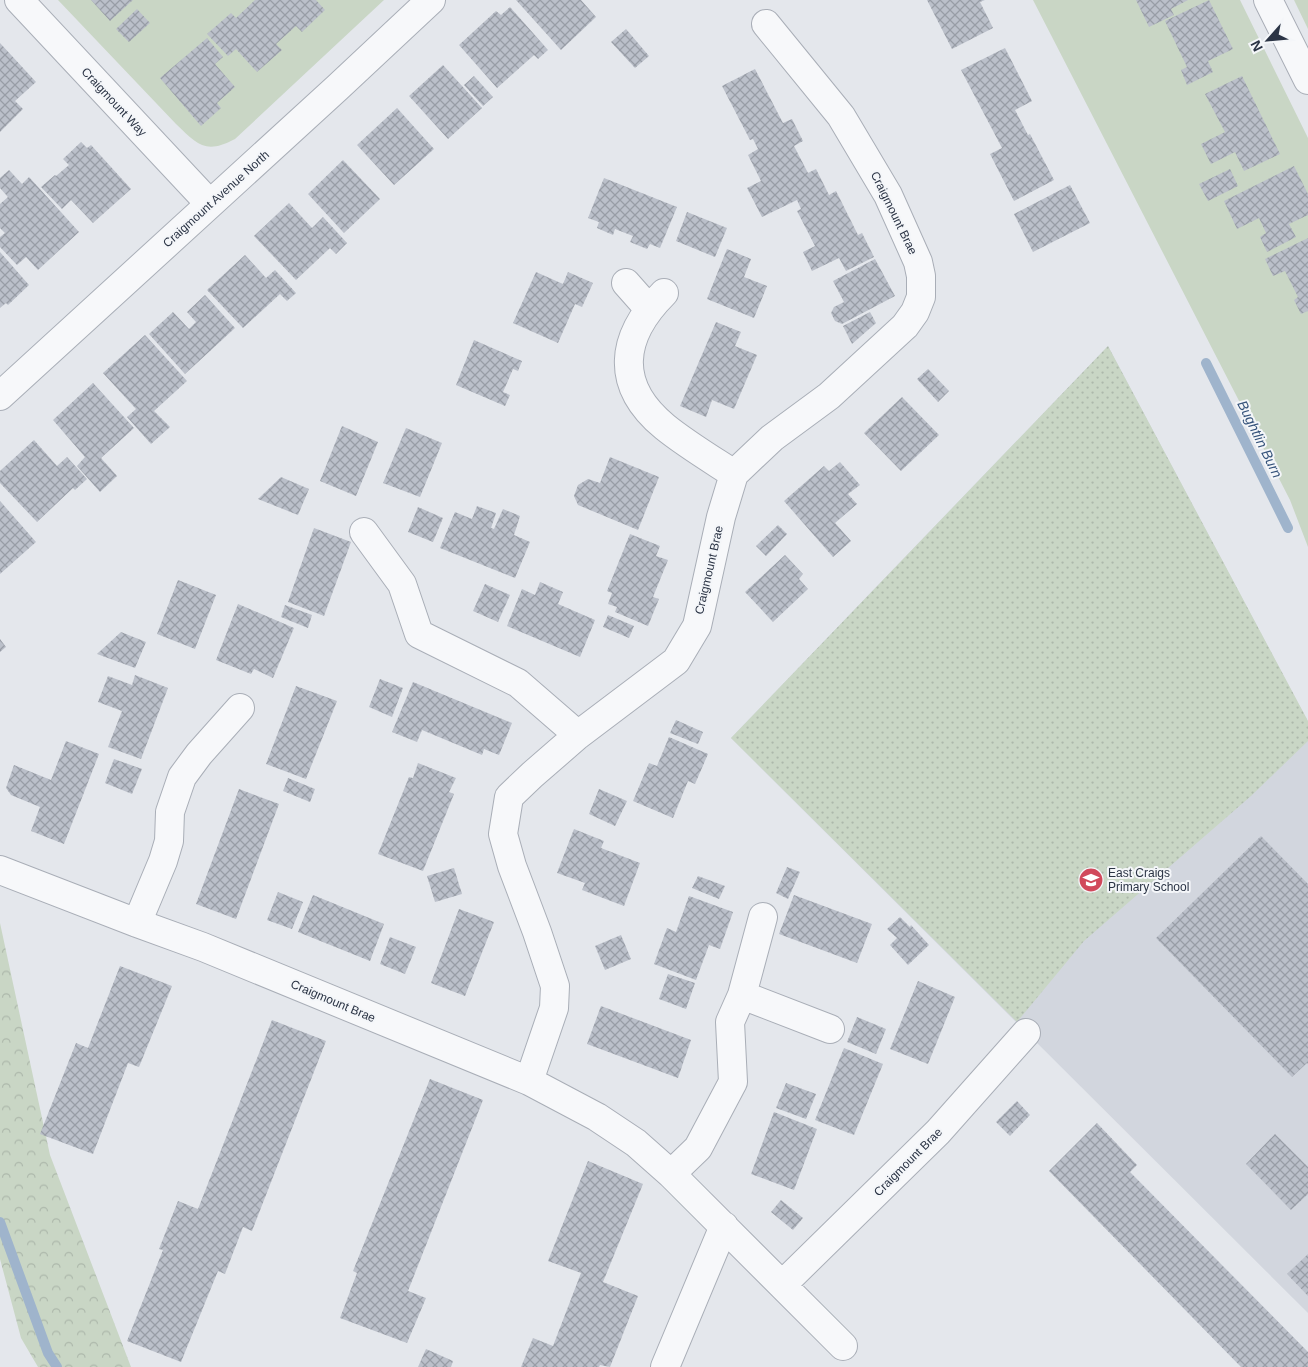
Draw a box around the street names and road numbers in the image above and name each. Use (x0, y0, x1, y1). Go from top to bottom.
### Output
street label: Craigmount Way (79, 65, 149, 139)
street label: Craigmount Avenue North (160, 148, 272, 250)
street label: Craigmount Brae (868, 169, 920, 257)
street label: Craigmount Brae (692, 524, 726, 616)
street label: Craigmount Brae (289, 977, 378, 1025)
street label: Craigmount Brae (871, 1125, 945, 1199)

